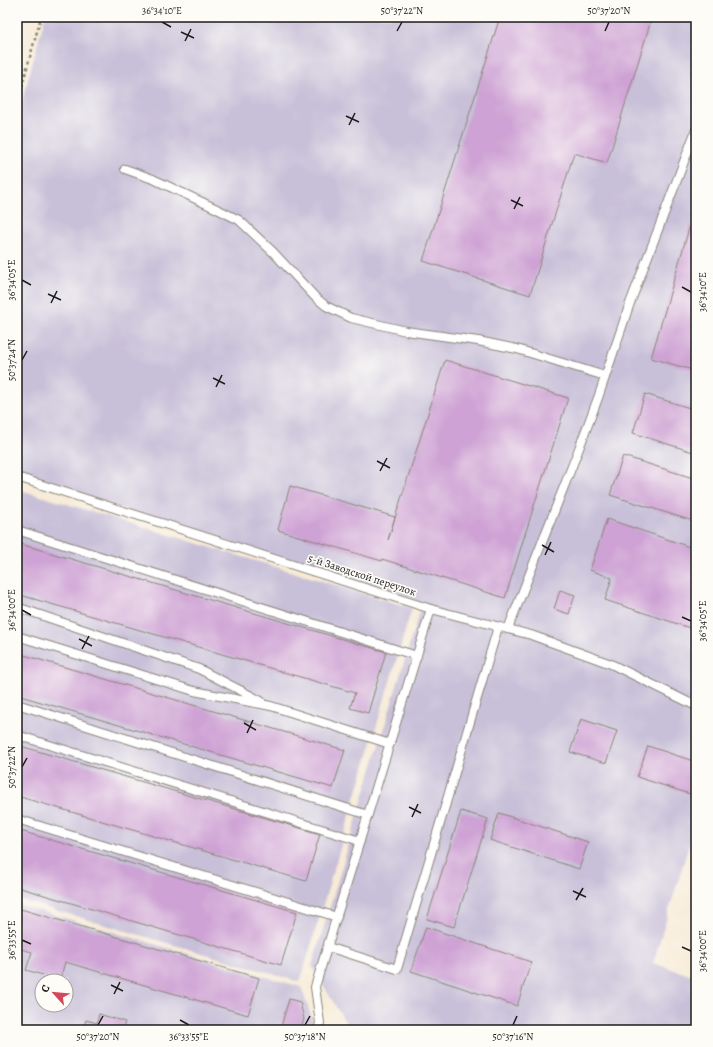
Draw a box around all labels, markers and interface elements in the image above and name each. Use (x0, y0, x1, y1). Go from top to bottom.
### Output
text: 36°34'10"E (142, 4, 182, 17)
text: 50°37'22"N (381, 4, 423, 17)
text: 50°37'20"N (587, 4, 631, 17)
text: 36°34'05"E (5, 260, 18, 300)
text: 36°34'10"E (696, 272, 709, 312)
text: 50°37'24"N (5, 339, 18, 381)
street label: 5-й Заводской переулок (306, 550, 418, 600)
text: 36°34'00"E (5, 589, 18, 631)
text: 36°34'05"E (696, 601, 709, 641)
text: 50°37'22"N (5, 746, 18, 788)
text: 36°33'55"E (5, 920, 18, 960)
text: 36°34'00"E (696, 930, 709, 972)
north arrow (34, 973, 74, 1013)
text: С (37, 982, 54, 995)
text: 50°37'20"N (76, 1030, 120, 1043)
text: 36°33'55"E (169, 1030, 209, 1043)
text: 50°37'18"N (284, 1030, 326, 1043)
text: 50°37'16"N (493, 1030, 533, 1043)

